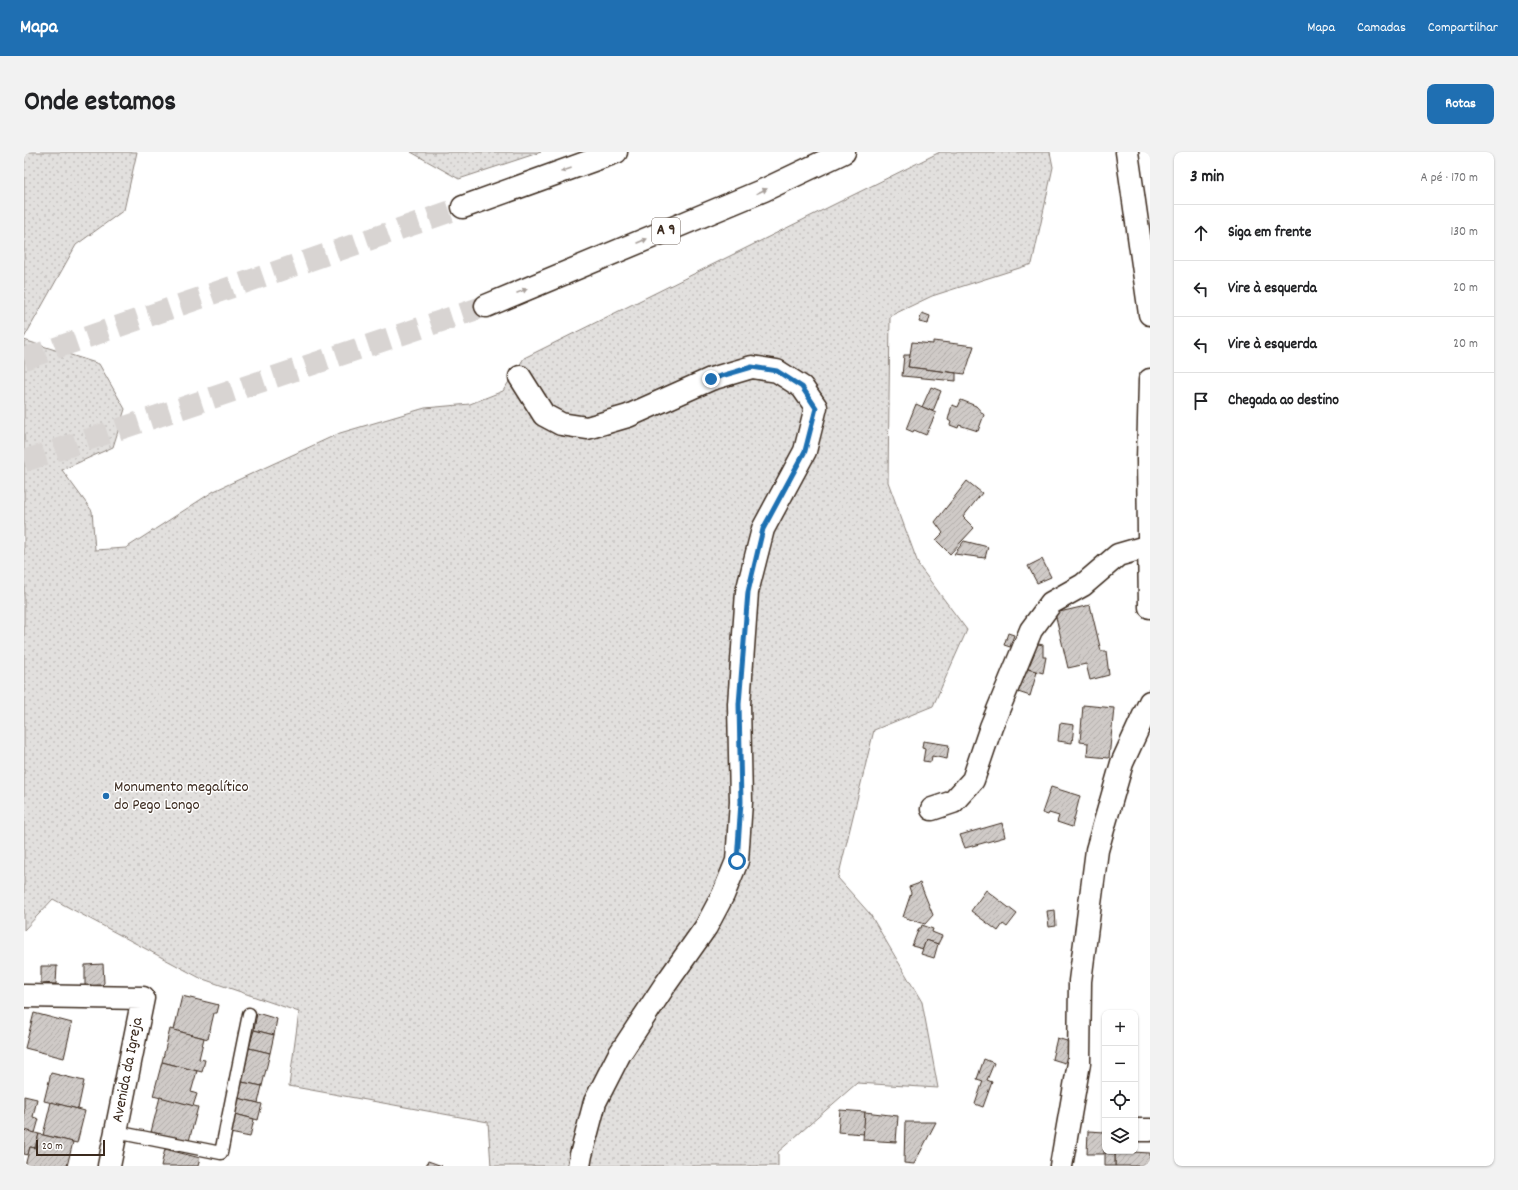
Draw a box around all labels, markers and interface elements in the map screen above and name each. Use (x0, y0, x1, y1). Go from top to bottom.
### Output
text: Mapa (20, 15, 58, 42)
text: Mapa (1307, 18, 1335, 38)
text: Camadas (1357, 18, 1406, 38)
text: Compartilhar (1428, 18, 1498, 38)
text: Onde estamos (24, 84, 176, 124)
button: Rotas (1427, 84, 1494, 124)
text: 3 min (1190, 166, 1224, 190)
one-way arrow (559, 167, 571, 173)
text: A pé · 170 m (1421, 169, 1478, 188)
one-way arrow (757, 187, 769, 193)
road number: A 9 (652, 218, 680, 244)
icon: ahead (1190, 222, 1212, 244)
text: Siga em frente (1228, 222, 1311, 244)
text: 130 m (1450, 223, 1478, 242)
one-way arrow (637, 238, 648, 244)
icon: left (1190, 278, 1212, 300)
text: Vire à esquerda (1228, 278, 1317, 300)
text: 20 m (1453, 279, 1478, 298)
one-way arrow (517, 288, 528, 294)
icon: left (1190, 334, 1212, 356)
text: Vire à esquerda (1228, 334, 1317, 356)
text: 20 m (1453, 335, 1478, 354)
route end (702, 370, 720, 388)
icon: arrive (1190, 390, 1212, 412)
text: Chegada ao destino (1228, 390, 1339, 412)
place label: Monumento megalítico do Pego Longo (114, 776, 249, 817)
marker: Monumento megalítico do Pego Longo (101, 791, 111, 801)
route start (728, 852, 746, 870)
map controls (1102, 1010, 1138, 1154)
button: + (1102, 1010, 1138, 1046)
street label: Avenida da Igreja (107, 1015, 150, 1125)
button: − (1102, 1046, 1138, 1082)
button: locate (1102, 1082, 1138, 1118)
button: layers (1102, 1118, 1138, 1154)
scale bar (36, 1138, 105, 1157)
text: 20 m (42, 1139, 63, 1155)

